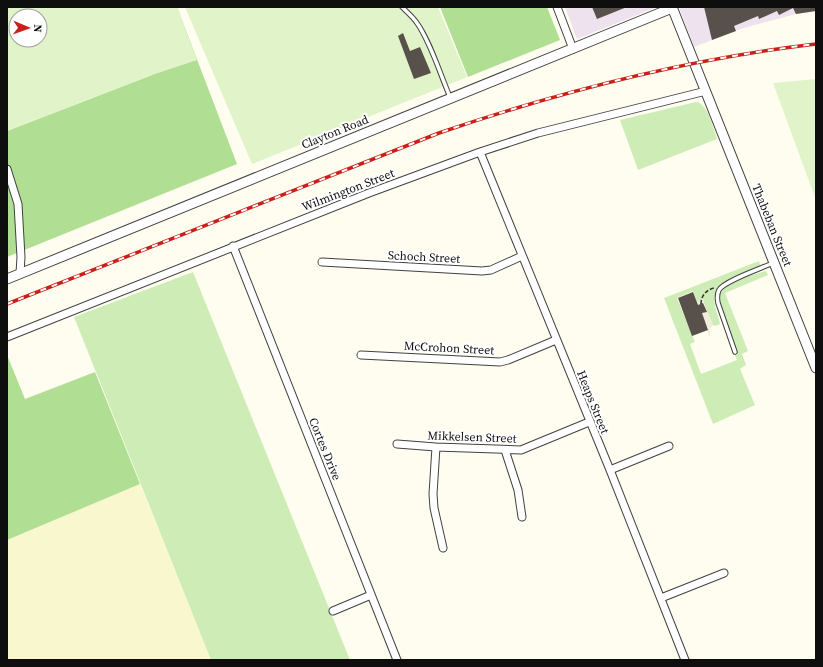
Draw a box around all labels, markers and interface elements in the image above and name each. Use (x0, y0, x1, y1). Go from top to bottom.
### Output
north arrow (8, 8, 48, 48)
text: N (30, 24, 45, 33)
street label: Clayton Road (299, 111, 371, 153)
street label: Wilmington Street (299, 165, 397, 215)
street label: Thabeban Street (748, 181, 796, 269)
street label: Schoch Street (387, 247, 461, 267)
street label: McCrohon Street (403, 338, 495, 358)
street label: Heaps Street (573, 368, 613, 436)
street label: Cortes Drive (305, 415, 345, 483)
street label: Mikkelsen Street (427, 427, 517, 447)

